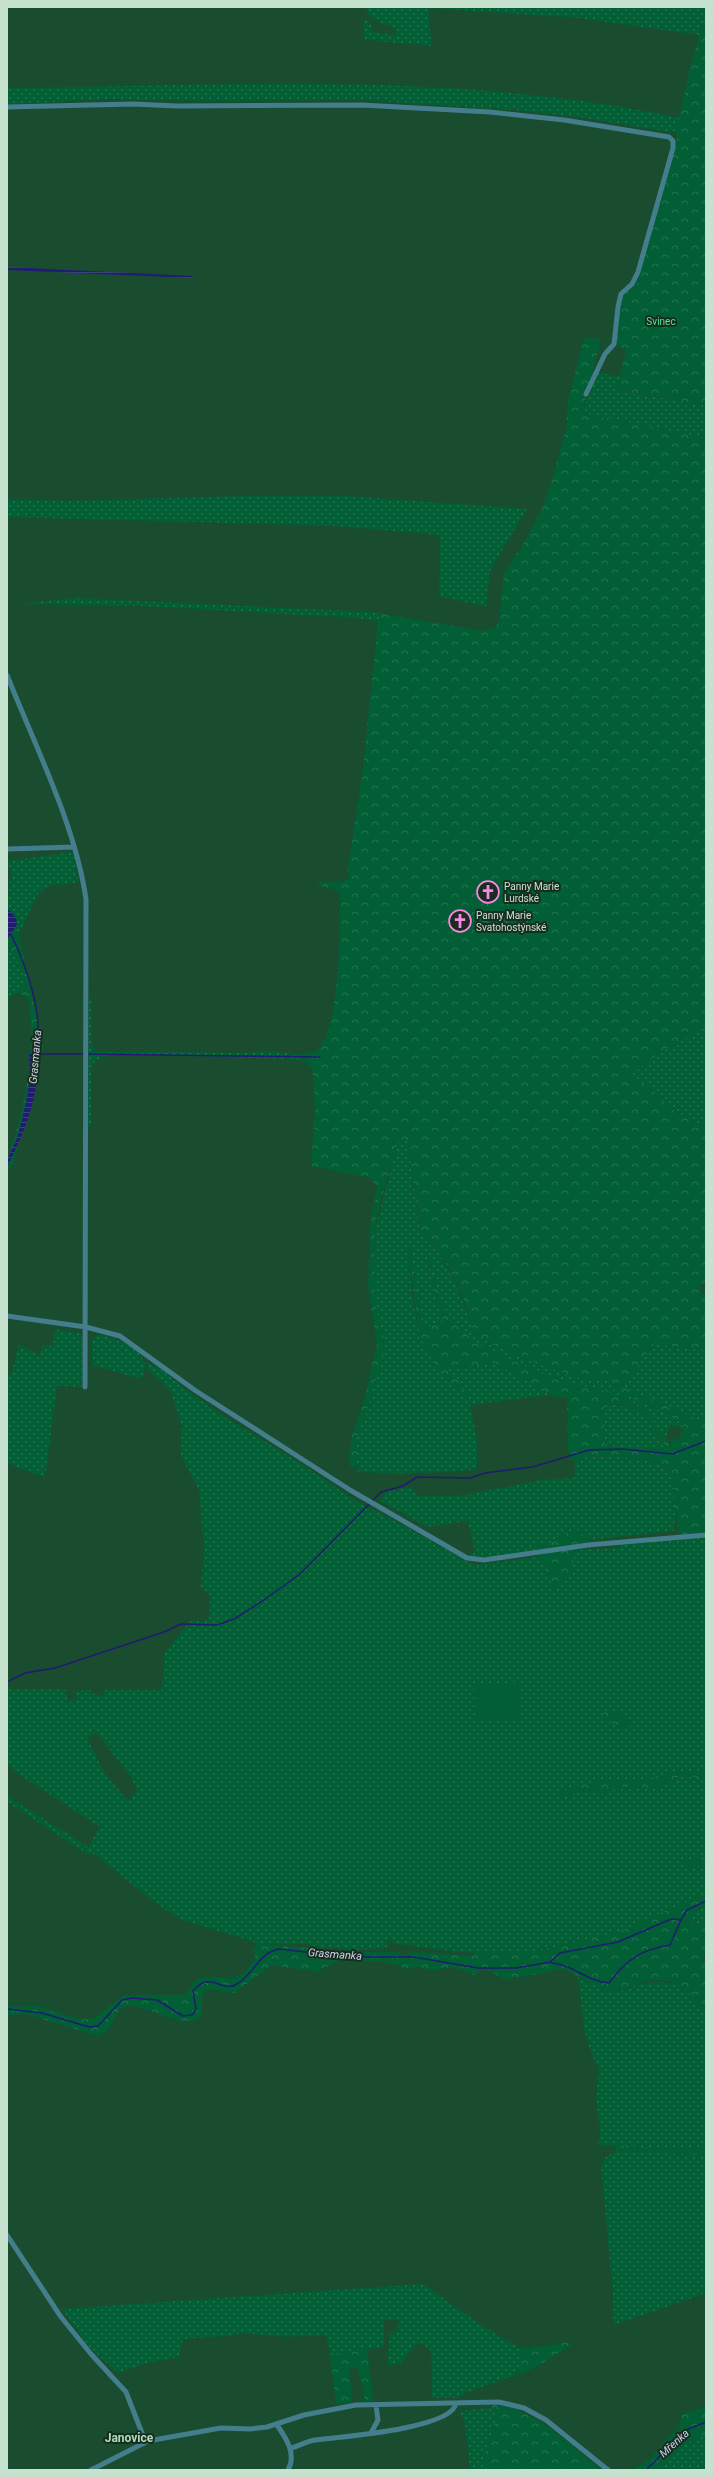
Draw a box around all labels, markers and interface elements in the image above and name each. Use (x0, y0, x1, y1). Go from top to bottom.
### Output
park label: Svinec (646, 316, 676, 327)
church icon: Panny Marie Lurdské (475, 879, 501, 905)
place label: Panny Marie Lurdské (504, 881, 559, 904)
church icon: Panny Marie Svatohostýnské (447, 908, 473, 934)
place label: Panny Marie Svatohostýnské (476, 910, 546, 933)
water label: Grasmanka (27, 1029, 44, 1085)
water label: Grasmanka (307, 1946, 363, 1963)
water label: Mřenka (657, 2427, 692, 2460)
district label: Janovice (105, 2431, 154, 2445)

